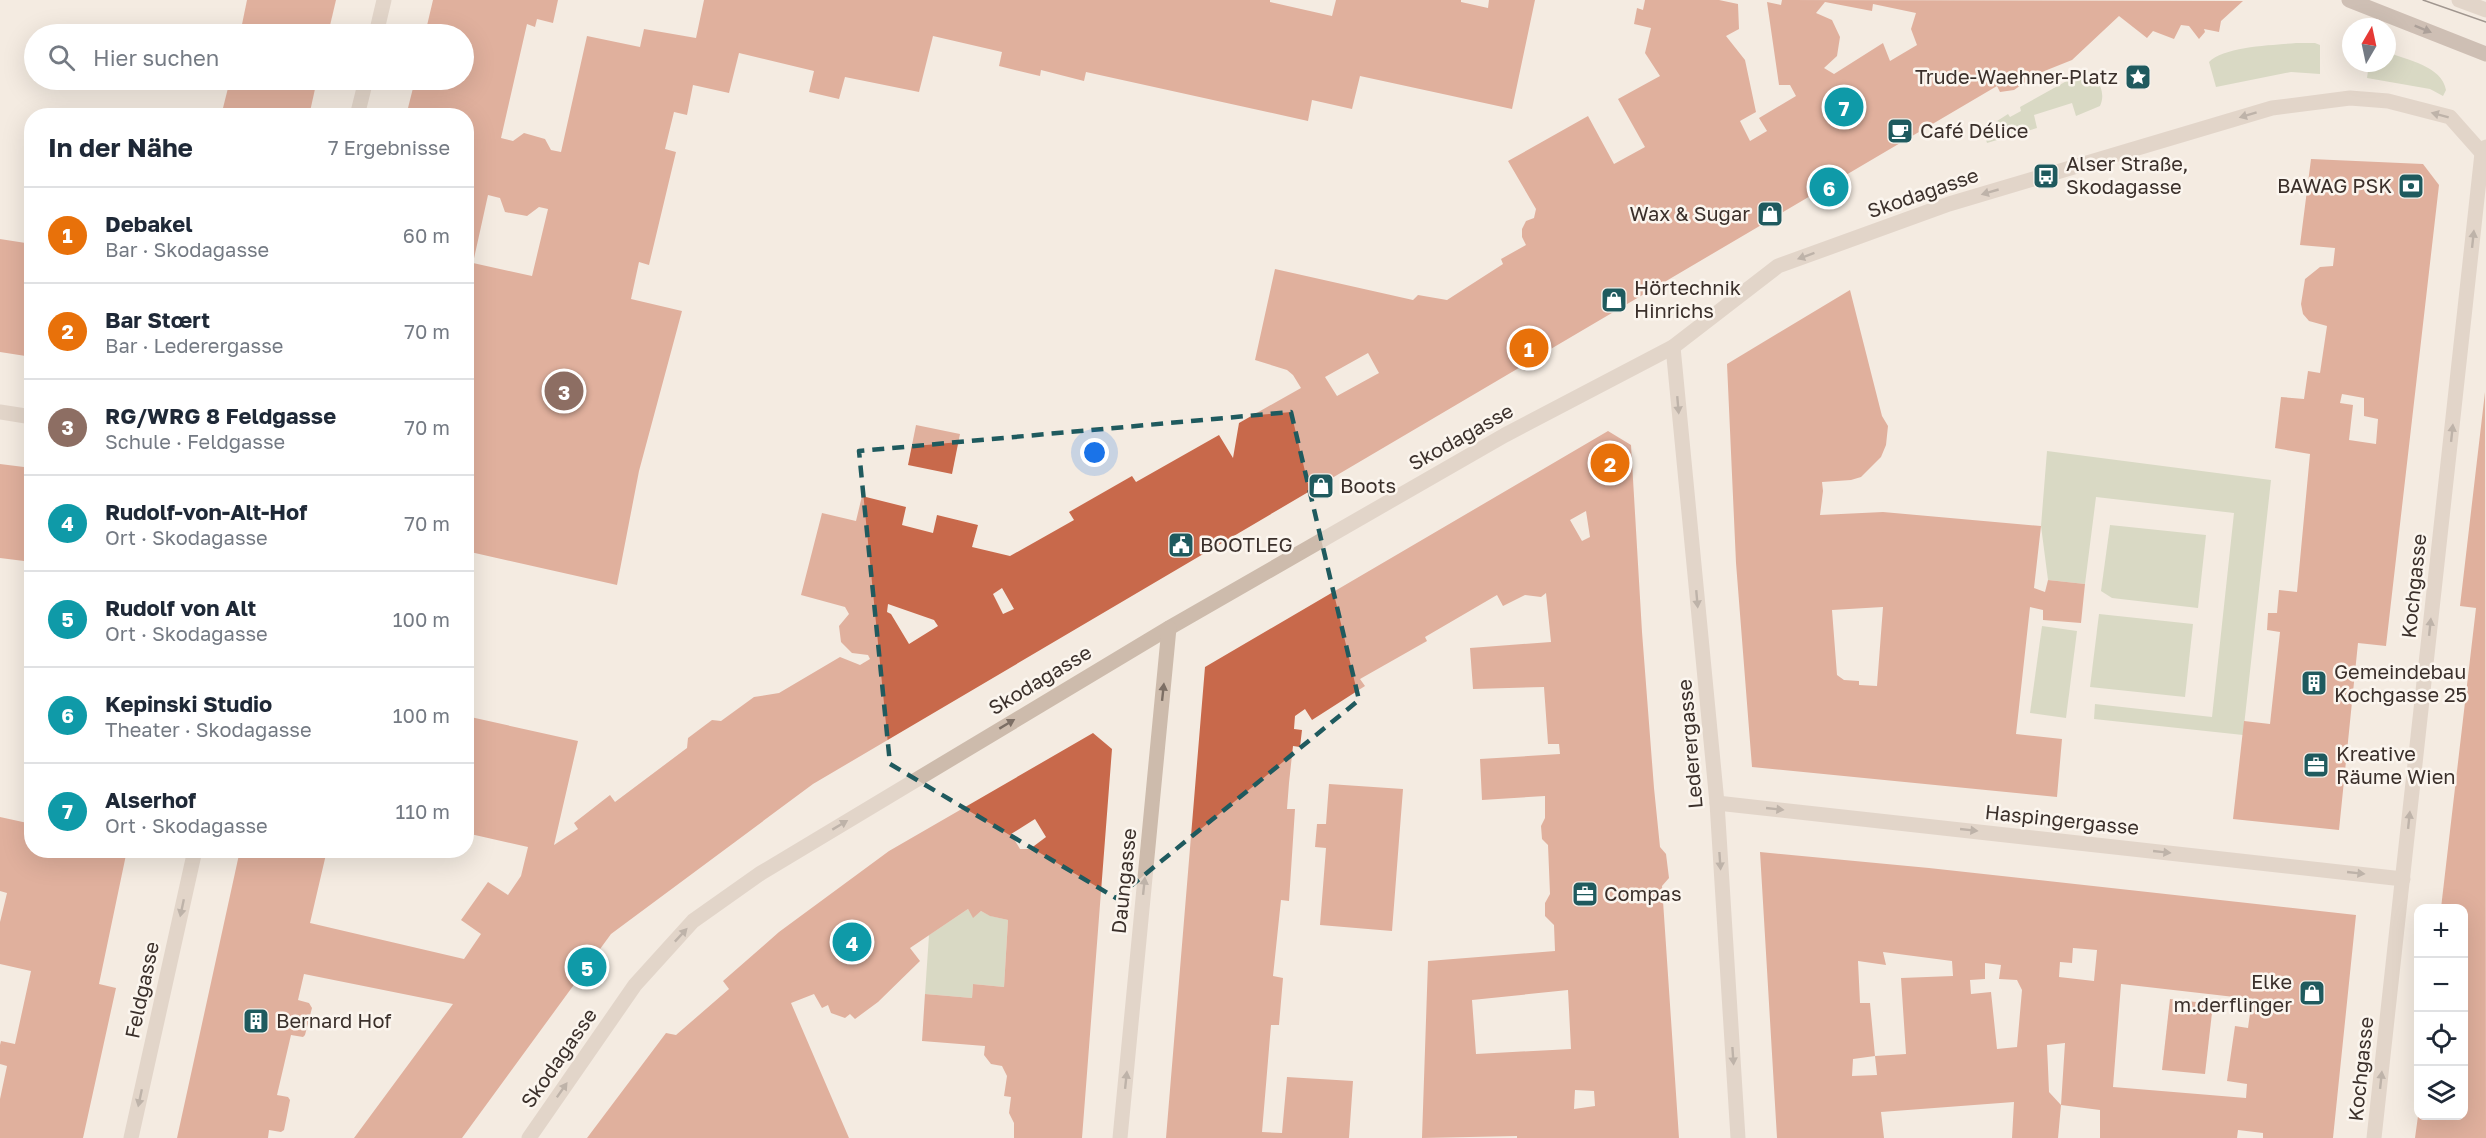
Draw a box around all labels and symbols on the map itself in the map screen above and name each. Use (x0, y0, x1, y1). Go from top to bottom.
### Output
north arrow (2342, 18, 2396, 72)
one-way arrow (2414, 25, 2432, 34)
place icon: Trude-Waehner-Platz (2123, 62, 2153, 92)
place label: Trude-Waehner-Platz (1915, 64, 2118, 88)
pin: 7 (1824, 84, 1864, 130)
one-way arrow (2430, 109, 2449, 119)
one-way arrow (2239, 111, 2257, 120)
cafe icon: Café Délice (1885, 116, 1915, 146)
place label: Café Délice (1920, 118, 2028, 142)
place label: Alser Straße, Skodagasse (2066, 151, 2189, 198)
bus stop icon: Alser Straße, Skodagasse (2031, 161, 2061, 191)
street label: Skodagasse (1864, 162, 1981, 222)
pin: 6 (1810, 164, 1848, 210)
bank icon: BAWAG PSK (2396, 171, 2426, 201)
place label: BAWAG PSK (2277, 173, 2392, 197)
one-way arrow (1981, 188, 1999, 197)
shop icon: Wax & Sugar (1755, 199, 1785, 229)
place label: Wax & Sugar (1630, 201, 1750, 225)
one-way arrow (2468, 229, 2477, 248)
one-way arrow (1797, 252, 1815, 262)
place label: Hörtechnik Hinrichs (1634, 275, 1741, 322)
shop icon: Hörtechnik Hinrichs (1599, 285, 1629, 315)
pin: 1 (1510, 326, 1549, 370)
pin: 3 (544, 368, 584, 414)
one-way arrow (1673, 395, 1683, 414)
street label: Skodagasse (1404, 398, 1517, 475)
one-way arrow (2447, 423, 2456, 442)
your location (1080, 438, 1109, 467)
pin: 2 (1590, 440, 1630, 486)
shop icon: Boots (1306, 471, 1336, 501)
place label: Boots (1340, 473, 1396, 497)
public building icon: BOOTLEG (1166, 530, 1196, 560)
place label: BOOTLEG (1200, 532, 1293, 556)
street label: Kochgasse (2396, 532, 2430, 639)
one-way arrow (1692, 589, 1702, 608)
one-way arrow (2426, 617, 2435, 636)
street label: Skodagasse (984, 639, 1095, 719)
place label: Gemeindebau Kochgasse 25 (2334, 659, 2467, 706)
building icon: Gemeindebau Kochgasse 25 (2299, 668, 2329, 698)
street label: Lederergasse (1671, 678, 1707, 810)
one-way arrow (1158, 682, 1168, 701)
one-way arrow (999, 719, 1015, 730)
place label: Kreative Räume Wien (2336, 741, 2456, 788)
office icon: Kreative Räume Wien (2301, 750, 2331, 780)
street label: Haspingergasse (1984, 799, 2140, 839)
one-way arrow (1765, 804, 1784, 814)
one-way arrow (2405, 811, 2414, 830)
one-way arrow (832, 819, 848, 830)
one-way arrow (1959, 826, 1978, 835)
street label: Daungasse (1106, 827, 1140, 935)
one-way arrow (2153, 847, 2172, 857)
one-way arrow (1716, 852, 1725, 871)
one-way arrow (2347, 869, 2366, 878)
one-way arrow (1139, 876, 1149, 895)
office icon: Compas (1570, 879, 1600, 909)
place label: Compas (1604, 881, 1682, 905)
one-way arrow (177, 898, 186, 917)
pin: 4 (832, 920, 872, 964)
one-way arrow (673, 929, 687, 943)
street label: Feldgasse (119, 939, 163, 1040)
pin: 5 (568, 944, 606, 990)
place label: Elke m.derflinger (2174, 969, 2292, 1016)
shop icon: Elke m.derflinger (2297, 978, 2327, 1008)
street label: Skodagasse (515, 1003, 601, 1112)
building icon: Bernard Hof (241, 1006, 271, 1036)
place label: Bernard Hof (276, 1008, 392, 1032)
street label: Kochgasse (2343, 1015, 2377, 1122)
one-way arrow (1728, 1046, 1737, 1065)
one-way arrow (1121, 1070, 1131, 1089)
one-way arrow (2376, 1070, 2385, 1089)
one-way arrow (556, 1082, 568, 1098)
one-way arrow (134, 1089, 144, 1107)

